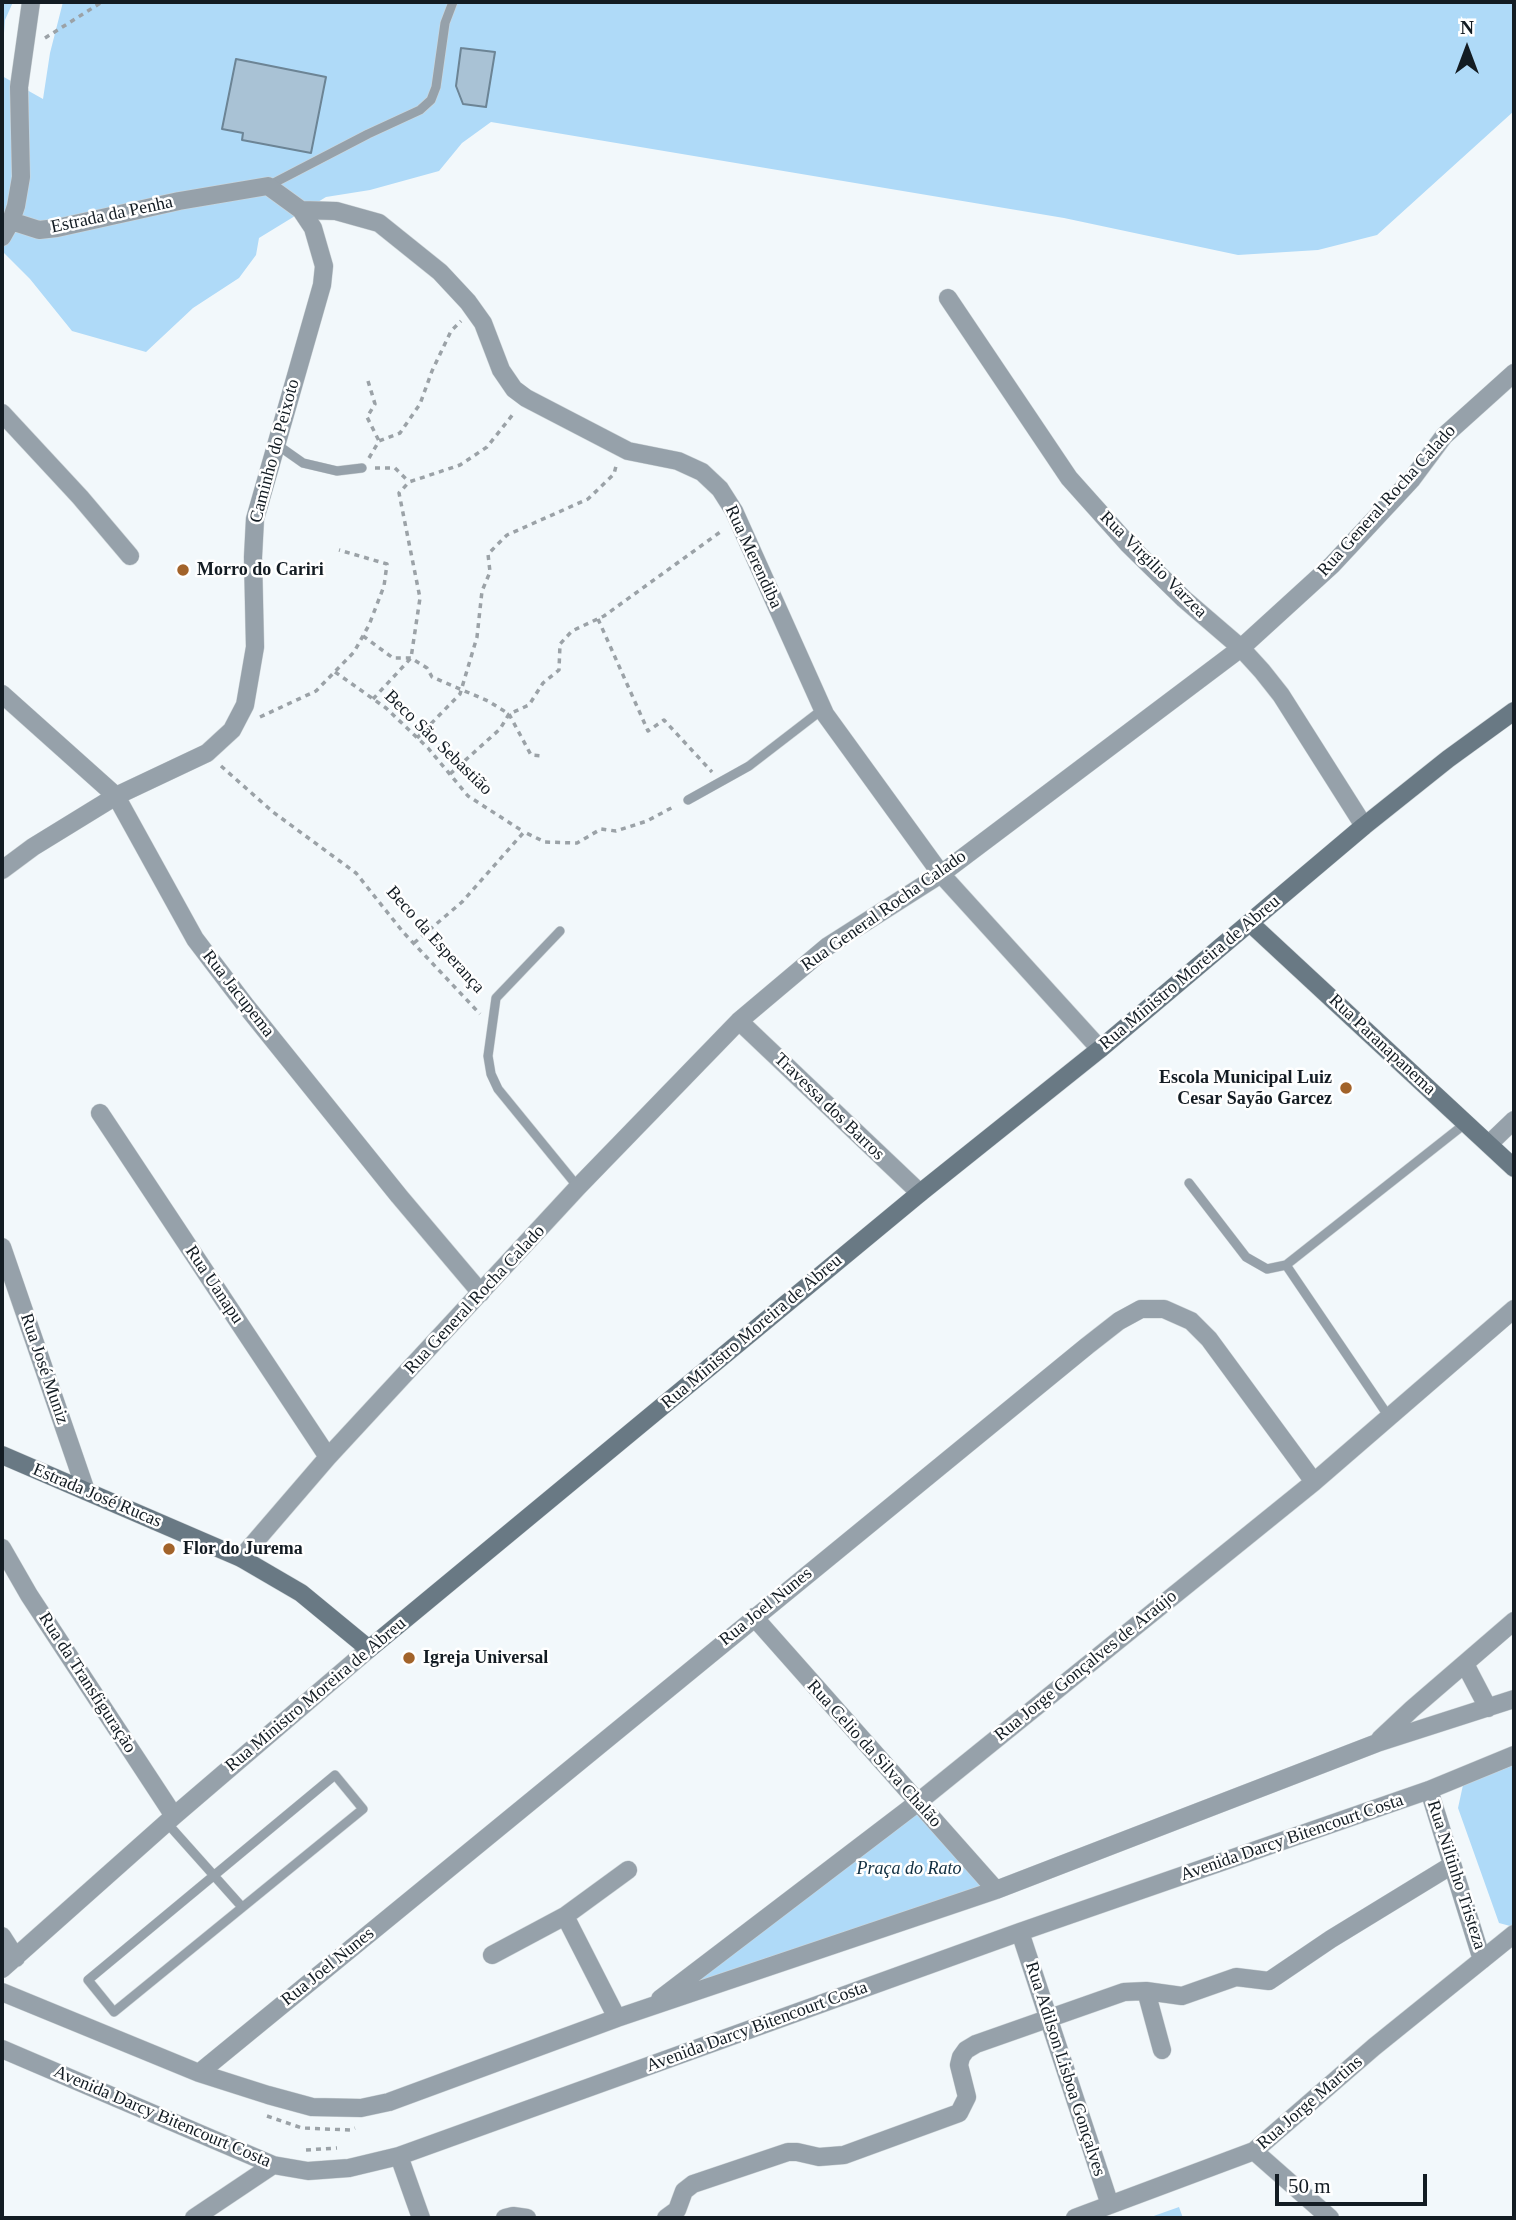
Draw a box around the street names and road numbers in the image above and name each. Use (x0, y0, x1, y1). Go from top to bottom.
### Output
street label: Estrada da Penha (49, 192, 175, 238)
street label: Caminho do Peixoto (245, 377, 305, 525)
street label: Rua General Rocha Calado (1313, 421, 1461, 581)
street label: Rua Merendiba (720, 502, 786, 612)
street label: Rua Virgilio Varzea (1095, 507, 1211, 623)
street label: Beco São Sebastião (379, 686, 497, 800)
street label: Rua General Rocha Calado (797, 846, 971, 976)
street label: Beco da Esperança (381, 882, 489, 998)
street label: Rua Ministro Moreira de Abreu (1095, 891, 1285, 1055)
street label: Rua Jacupema (197, 946, 279, 1042)
street label: Rua Paranapanema (1324, 990, 1440, 1100)
street label: Travessa dos Barros (769, 1049, 889, 1165)
street label: Rua General Rocha Calado (400, 1221, 550, 1379)
street label: Rua Uanapu (180, 1242, 248, 1328)
street label: Rua Ministro Moreira de Abreu (657, 1250, 847, 1414)
street label: Rua José Muniz (15, 1311, 73, 1427)
street label: Estrada José Rucas (29, 1459, 165, 1533)
street label: Rua Joel Nunes (715, 1563, 817, 1651)
street label: Rua Jorge Gonçalves de Araújo (990, 1586, 1182, 1746)
street label: Rua da Transfiguração (33, 1609, 141, 1757)
street label: Rua Ministro Moreira de Abreu (221, 1613, 411, 1777)
street label: Rua Celio da Silva Chalão (802, 1676, 946, 1832)
street label: Avenida Darcy Bitencourt Costa (1178, 1790, 1406, 1886)
street label: Rua Niltinho Tristeza (1422, 1798, 1490, 1952)
street label: Rua Joel Nunes (277, 1923, 379, 2011)
street label: Rua Adilson Lisboa Gonçalves (1020, 1959, 1110, 2179)
street label: Avenida Darcy Bitencourt Costa (643, 1977, 871, 2077)
street label: Rua Jorge Martins (1253, 2051, 1367, 2155)
street label: Avenida Darcy Bitencourt Costa (50, 2061, 274, 2173)

